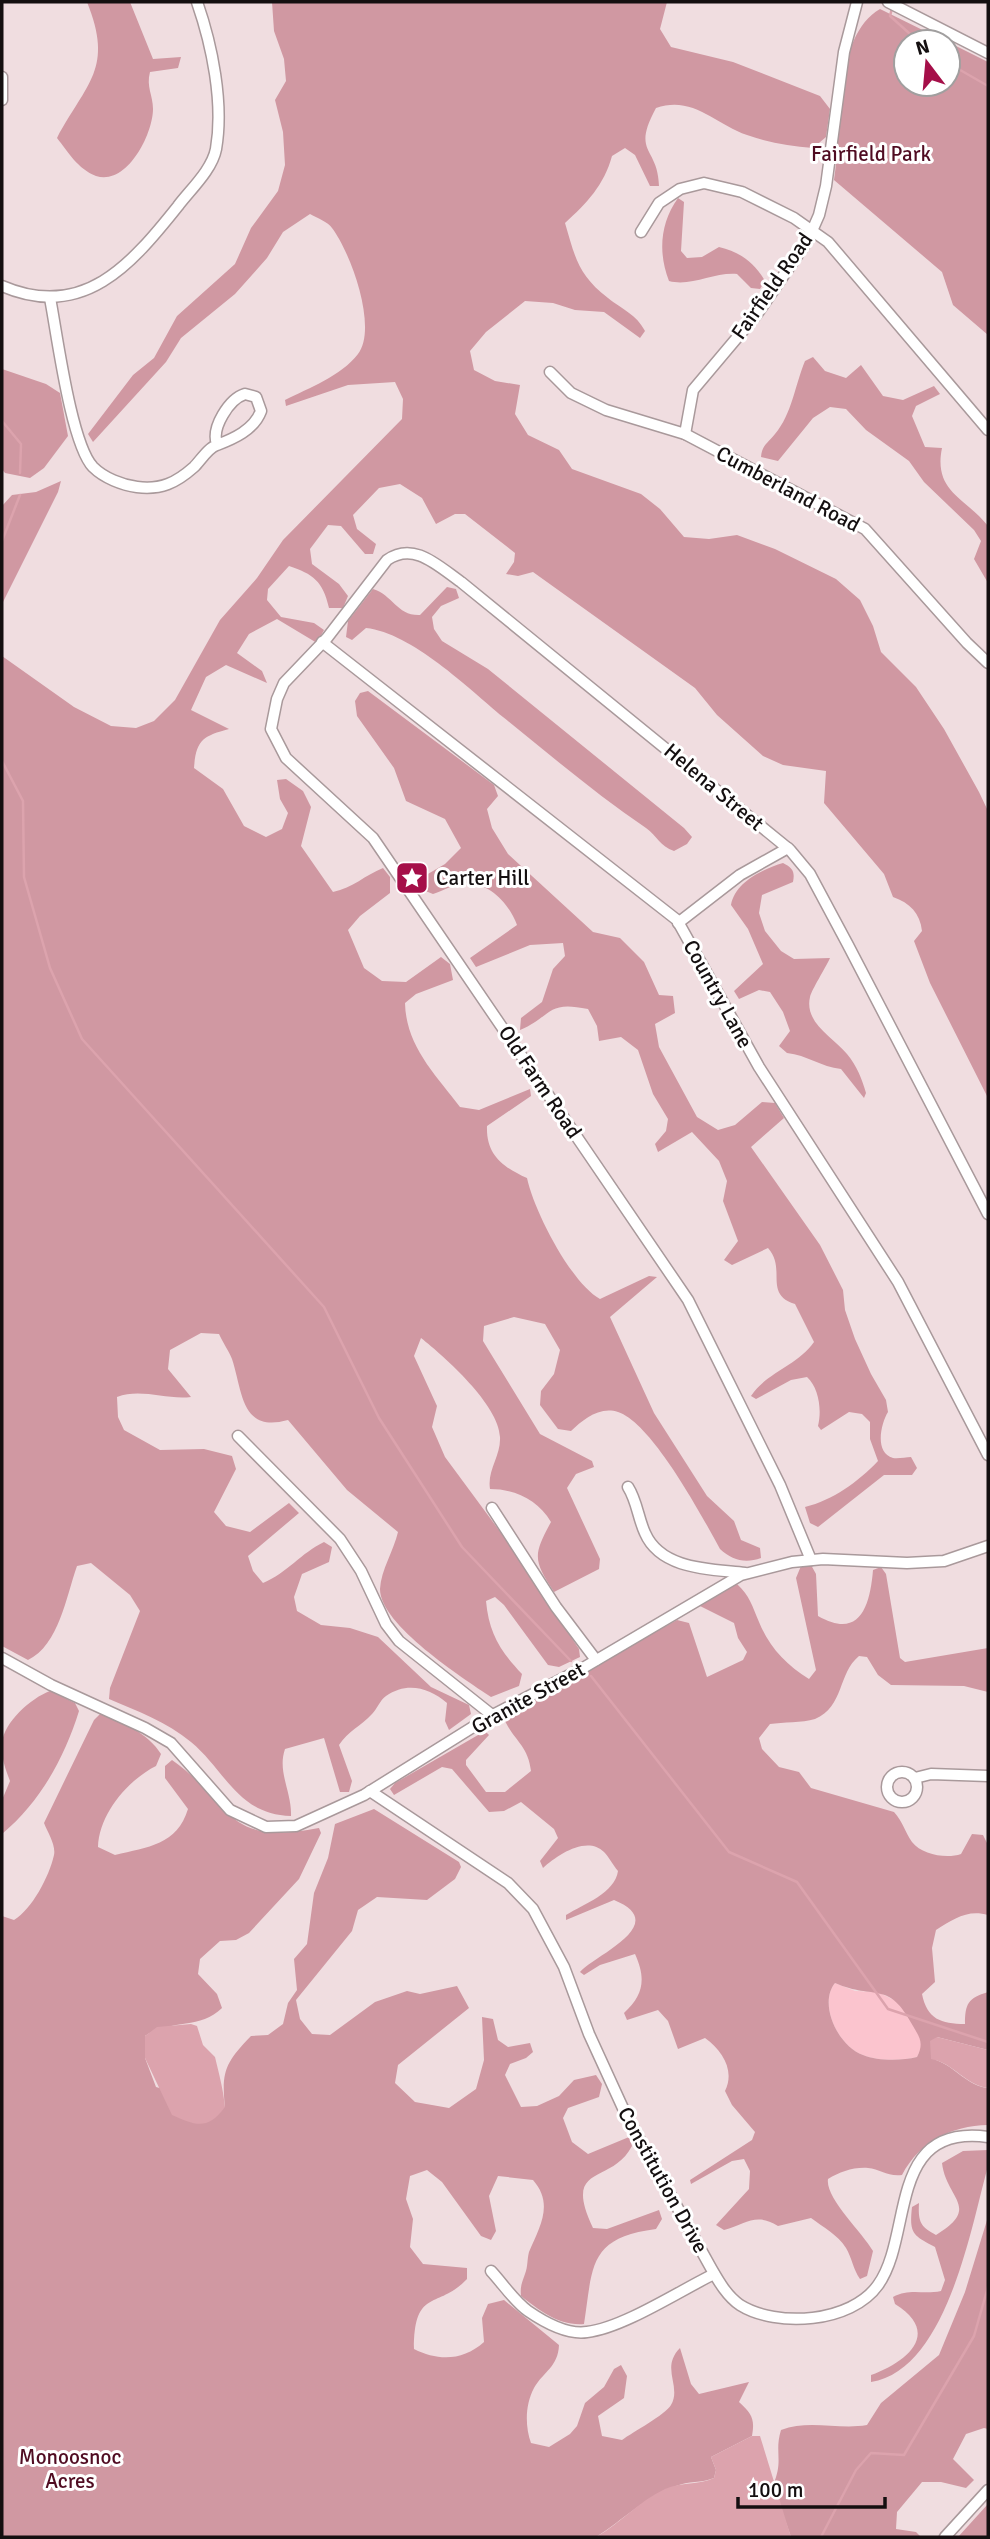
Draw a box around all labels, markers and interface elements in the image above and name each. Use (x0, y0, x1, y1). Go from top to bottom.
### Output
north arrow (892, 28, 962, 98)
text: N (913, 34, 932, 61)
park label: Fairfield Park (811, 141, 931, 167)
street label: Fairfield Road (726, 228, 818, 344)
street label: Cumberland Road (712, 440, 864, 538)
street label: Helena Street (659, 738, 769, 836)
place icon: Carter Hill (393, 859, 431, 897)
place label: Carter Hill (436, 865, 529, 891)
street label: Country Lane (678, 935, 758, 1053)
street label: Old Farm Road (493, 1021, 587, 1143)
street label: Granite Street (467, 1656, 589, 1740)
street label: Constitution Drive (612, 2102, 714, 2258)
park label: Monoosnoc Acres (19, 2444, 121, 2494)
scale bar (738, 2466, 885, 2510)
text: 100 m (748, 2477, 803, 2503)

